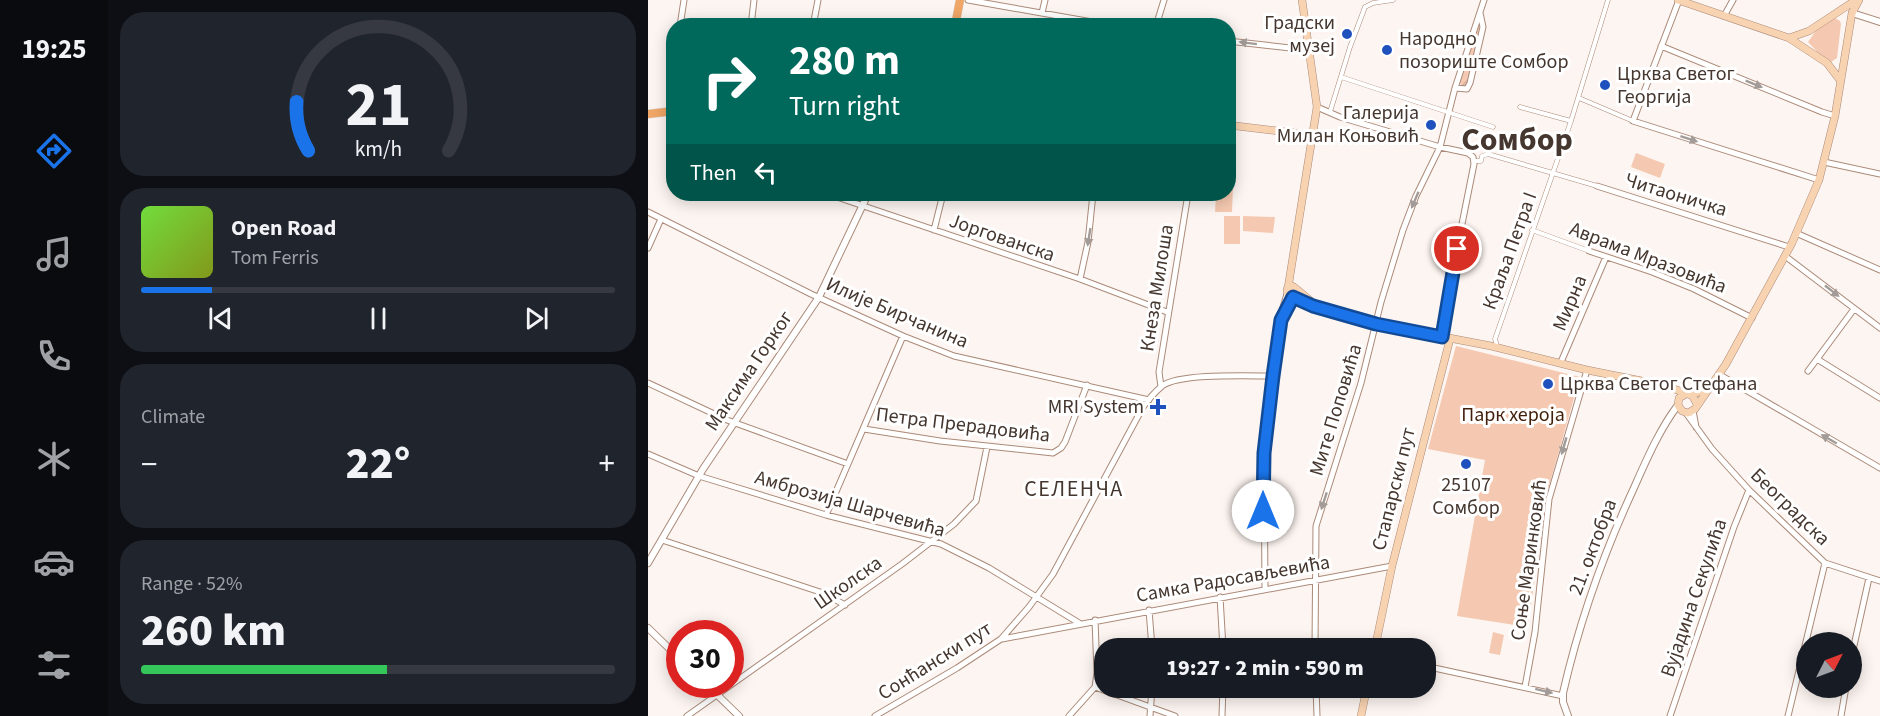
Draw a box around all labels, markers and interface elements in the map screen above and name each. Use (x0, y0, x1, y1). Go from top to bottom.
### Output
place label: Градски музеј (1264, 9, 1335, 60)
place label: Народно позориште Сомбор (1399, 25, 1568, 76)
marker: Градски музеј (1340, 27, 1354, 41)
text: 19:25 (21, 30, 87, 69)
text: 280 m (789, 31, 900, 91)
one-way arrow (1239, 38, 1258, 48)
icon: right (690, 42, 768, 120)
marker: Народно позориште Сомбор (1380, 43, 1394, 57)
place label: Црква Светог Георгија (1617, 60, 1735, 111)
text: 21 (345, 61, 411, 150)
marker: Црква Светог Георгија (1598, 78, 1612, 92)
one-way arrow (1745, 80, 1763, 89)
text: Turn right (789, 87, 900, 126)
place label: Галерија Милан Коњовић (1277, 99, 1419, 150)
district label: Сомбор (1461, 117, 1573, 163)
marker: Галерија Милан Коњовић (1424, 118, 1438, 132)
icon: directions (33, 130, 75, 172)
text: km/h (354, 134, 402, 165)
one-way arrow (1680, 135, 1698, 144)
icon: left (749, 156, 782, 189)
text: Then (690, 157, 737, 189)
street label: Читаоничка (1621, 166, 1731, 224)
street label: Краља Петра I (1476, 188, 1544, 314)
one-way arrow (1410, 191, 1419, 209)
street label: Јоргованска (945, 207, 1059, 269)
text: Open Road (231, 212, 336, 244)
street label: Аврама Мразовића (1565, 215, 1731, 301)
street label: Кнеза Милоша (1133, 222, 1181, 354)
pin (1431, 223, 1482, 274)
one-way arrow (1084, 227, 1093, 246)
icon: arrive (1440, 232, 1473, 265)
icon: music (33, 233, 75, 275)
text: Tom Ferris (231, 244, 319, 272)
street label: Илије Бирчанина (822, 270, 972, 356)
street label: Мирна (1546, 271, 1594, 335)
one-way arrow (1824, 285, 1839, 297)
icon: previous (204, 302, 237, 335)
icon: pause (362, 302, 395, 335)
icon: next (520, 302, 553, 335)
street label: Максима Горког (698, 305, 800, 437)
icon: phone (33, 335, 75, 377)
street label: Мите Поповића (1303, 341, 1369, 479)
place label: Црква Светог Стефана (1560, 370, 1757, 398)
marker: Црква Светог Стефана (1541, 377, 1555, 391)
place label: MRI System (1048, 393, 1144, 421)
marker: MRI System (1149, 398, 1167, 416)
street label: Петра Прерадовића (874, 400, 1052, 450)
park label: Парк хероја (1461, 401, 1565, 429)
text: Climate (141, 403, 205, 431)
street label: Стапарски пут (1365, 425, 1423, 553)
text: 22° (346, 432, 410, 496)
one-way arrow (1820, 434, 1837, 444)
one-way arrow (1559, 437, 1568, 455)
icon: climate (33, 438, 75, 480)
text: − (141, 441, 157, 488)
text: + (599, 441, 615, 488)
marker: 25107 Сомбор (1459, 457, 1473, 471)
street label: Београдска (1744, 462, 1836, 552)
street label: Амброзија Шарчевића (752, 463, 948, 545)
place label: 25107 Сомбор (1432, 471, 1500, 522)
district label: СЕЛЕНЧА (1024, 473, 1124, 505)
street label: Соње Маринковић (1504, 478, 1554, 642)
position arrow (1231, 479, 1295, 543)
one-way arrow (1319, 492, 1328, 510)
street label: 21. октобра (1562, 495, 1624, 599)
street label: Вујадина Секулића (1654, 515, 1734, 681)
icon: car (33, 541, 75, 583)
street label: Самка Радосављевића (1134, 548, 1332, 610)
street label: Школска (808, 549, 888, 617)
text: Range · 52% (141, 570, 242, 598)
text: 260 km (141, 599, 286, 663)
street label: Сонћански пут (873, 615, 997, 707)
speed limit sign: 30 (666, 620, 744, 698)
north arrow (1796, 632, 1862, 698)
map controls (1796, 632, 1862, 698)
icon: filters (33, 644, 75, 686)
text: 19:27 · 2 min · 590 m (1166, 652, 1364, 684)
one-way arrow (1534, 687, 1553, 697)

